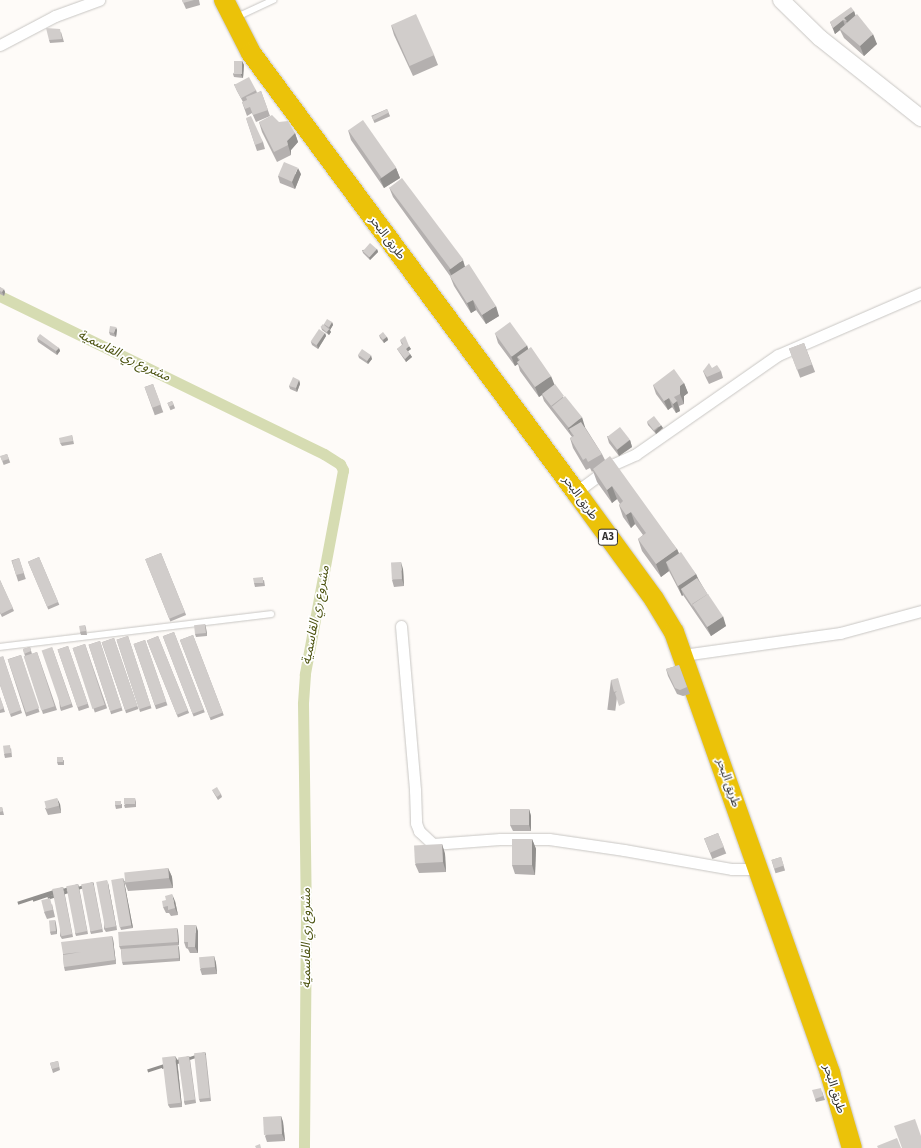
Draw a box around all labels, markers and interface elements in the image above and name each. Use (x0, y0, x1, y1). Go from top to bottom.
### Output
street label: طريق البحر (366, 213, 408, 263)
water label: مشروع ري القاسمية (75, 327, 173, 385)
street label: طريق البحر (559, 473, 601, 523)
road number: A3 (597, 528, 619, 546)
water label: مشروع ري القاسمية (299, 564, 333, 666)
street label: طريق البحر (713, 757, 743, 809)
water label: مشروع ري القاسمية (298, 888, 314, 988)
street label: طريق البحر (820, 1063, 848, 1115)

